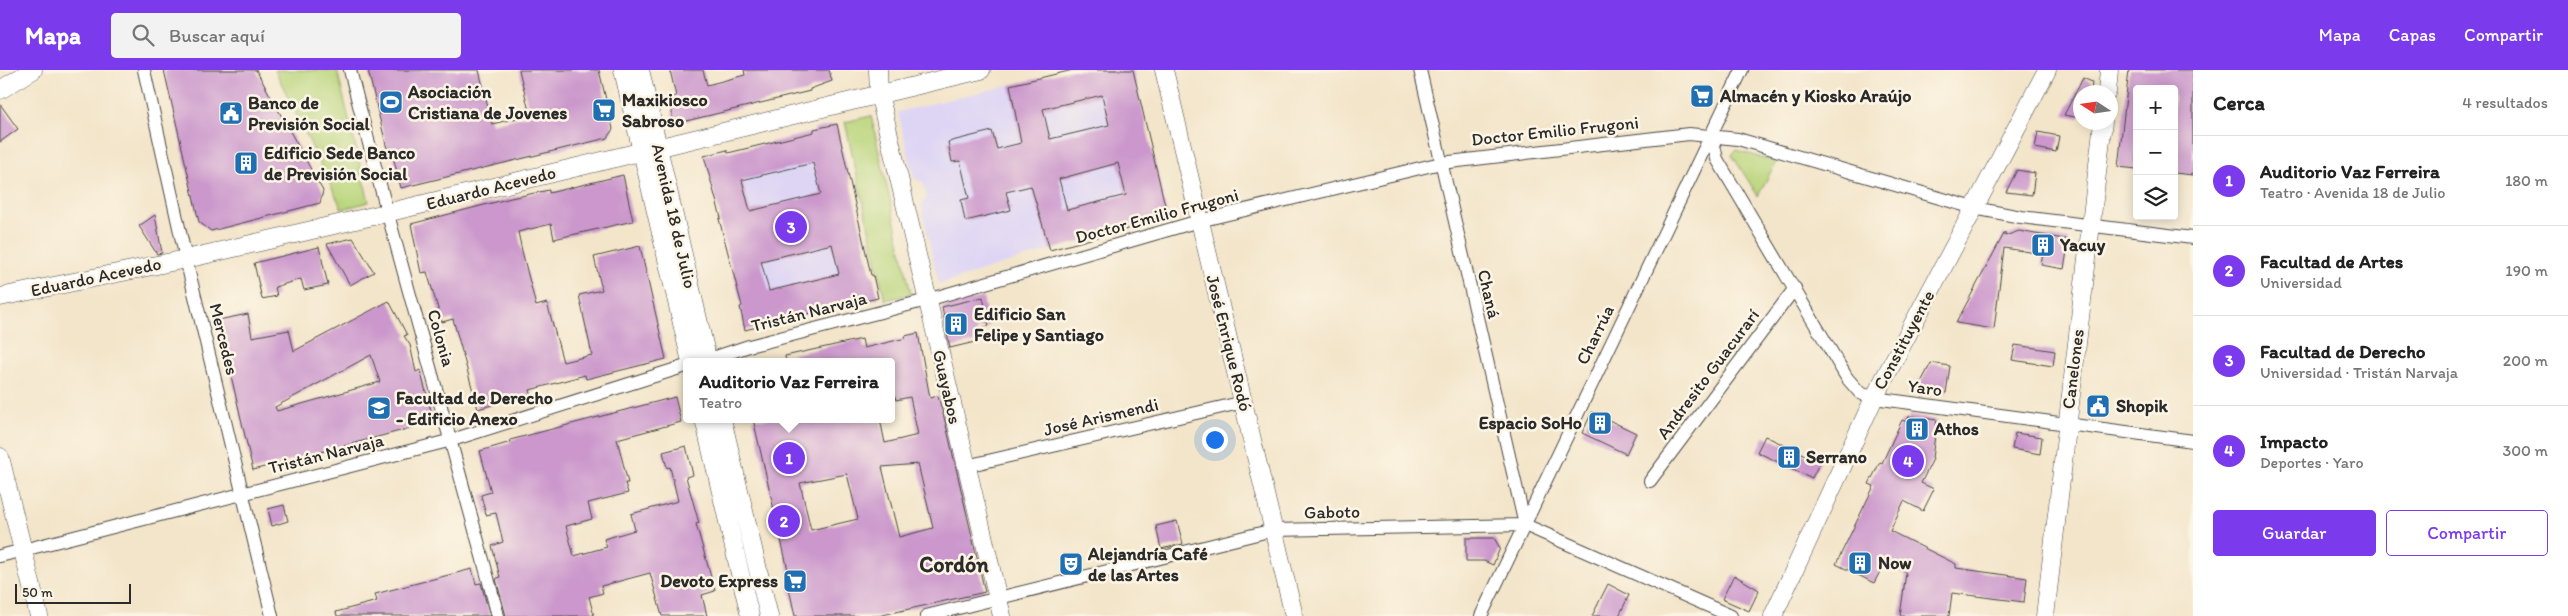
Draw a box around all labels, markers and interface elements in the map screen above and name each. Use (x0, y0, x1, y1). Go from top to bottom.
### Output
search box (111, 13, 461, 58)
text: Mapa (25, 21, 81, 50)
icon: search (129, 21, 157, 49)
text: Buscar aquí (169, 24, 265, 47)
text: Mapa (2319, 24, 2361, 46)
text: Capas (2389, 24, 2436, 46)
text: Compartir (2464, 24, 2543, 46)
place label: Asociación Cristiana de Jovenes (407, 81, 567, 124)
supermarket icon: Almacén y Kiosko Araújo (1689, 83, 1715, 109)
place label: Almacén y Kiosko Araújo (1719, 85, 1911, 107)
north arrow (2073, 85, 2118, 130)
map controls (2133, 85, 2178, 220)
button: + (2133, 85, 2178, 130)
sports icon: Asociación Cristiana de Jovenes (378, 89, 404, 115)
place label: Maxikiosco Sabroso (622, 89, 708, 132)
text: Cerca (2213, 90, 2265, 115)
place label: Banco de Previsión Social (248, 92, 371, 135)
text: 4 resultados (2462, 93, 2548, 112)
supermarket icon: Maxikiosco Sabroso (591, 97, 617, 123)
public building icon: Banco de Previsión Social (218, 100, 244, 126)
street label: Doctor Emilio Frugoni (1470, 111, 1640, 151)
button: − (2133, 130, 2178, 175)
street label: Avenida 18 de Julio (647, 141, 701, 291)
place label: Edificio Sede Banco de Previsión Social (264, 142, 415, 185)
building icon: Edificio Sede Banco de Previsión Social (233, 150, 259, 176)
text: Auditorio Vaz Ferreira (2260, 160, 2440, 183)
street label: Eduardo Acevedo (424, 161, 558, 215)
text: 1 (2225, 171, 2233, 190)
text: 180 m (2505, 171, 2548, 190)
button: layers (2133, 175, 2178, 220)
text: Teatro · Avenida 18 de Julio (2260, 183, 2446, 202)
street label: Doctor Emilio Frugoni (1073, 184, 1241, 248)
pin: 3 (775, 208, 807, 246)
building icon: Yacuy (2030, 232, 2056, 258)
place label: Yacuy (2059, 234, 2106, 256)
text: Facultad de Artes (2260, 250, 2403, 273)
street label: Eduardo Acevedo (29, 252, 163, 302)
text: 2 (2225, 261, 2233, 280)
text: 190 m (2505, 261, 2548, 280)
street label: Chaná (1473, 267, 1505, 321)
street label: José Enrique Rodó (1201, 272, 1257, 414)
text: Universidad (2260, 273, 2342, 292)
street label: Constituyente (1869, 286, 1939, 394)
street label: Tristán Narvaja (749, 287, 870, 337)
street label: Mercedes (204, 301, 244, 377)
street label: Charrúa (1571, 302, 1619, 368)
place label: Edificio San Felipe y Santiago (974, 303, 1104, 346)
street label: Andresito Guacurarí (1652, 304, 1764, 443)
street label: Colonia (422, 307, 460, 370)
building icon: Edificio San Felipe y Santiago (943, 311, 969, 337)
street label: Canelones (2057, 328, 2089, 410)
text: Facultad de Derecho (2260, 340, 2426, 363)
street label: Guayabos (928, 348, 966, 426)
text: 3 (2225, 351, 2233, 370)
text: 200 m (2503, 351, 2548, 370)
popup (683, 358, 895, 423)
text: Universidad · Tristán Narvaja (2260, 363, 2458, 382)
text: Auditorio Vaz Ferreira (699, 370, 879, 393)
street label: Yaro (1906, 375, 1944, 401)
place label: Facultad de Derecho - Edificio Anexo (396, 387, 553, 430)
text: Teatro (699, 393, 742, 412)
street label: José Arismendi (1041, 393, 1161, 441)
public building icon: Shopik (2085, 393, 2111, 419)
school or university icon: Facultad de Derecho - Edificio Anexo (366, 395, 392, 421)
place label: Shopik (2116, 395, 2168, 417)
building icon: Espacio SoHo (1587, 410, 1613, 436)
place label: Espacio SoHo (1479, 412, 1582, 434)
building icon: Athos (1904, 416, 1930, 442)
place label: Athos (1933, 418, 1979, 440)
your location (1202, 427, 1228, 453)
street label: Tristán Narvaja (266, 429, 387, 479)
text: Impacto (2260, 430, 2328, 453)
pin: 1 (773, 439, 805, 477)
text: 4 (2224, 441, 2234, 460)
text: 300 m (2503, 441, 2548, 460)
pin: 4 (1892, 442, 1924, 480)
building icon: Serrano (1776, 444, 1802, 470)
place label: Serrano (1806, 446, 1867, 468)
text: Deportes · Yaro (2260, 453, 2364, 472)
street label: Gaboto (1304, 501, 1360, 523)
pin: 2 (768, 502, 800, 540)
button: Guardar (2213, 510, 2376, 556)
button: Compartir (2386, 510, 2548, 556)
place label: Alejandría Café de las Artes (1087, 543, 1208, 586)
building icon: Now (1847, 550, 1873, 576)
district label: Cordón (919, 551, 989, 578)
theatre icon: Alejandría Café de las Artes (1058, 551, 1084, 577)
place label: Now (1878, 552, 1912, 574)
supermarket icon: Devoto Express (782, 568, 808, 594)
place label: Devoto Express (660, 570, 778, 592)
scale bar (15, 581, 131, 604)
text: 50 m (22, 584, 53, 601)

